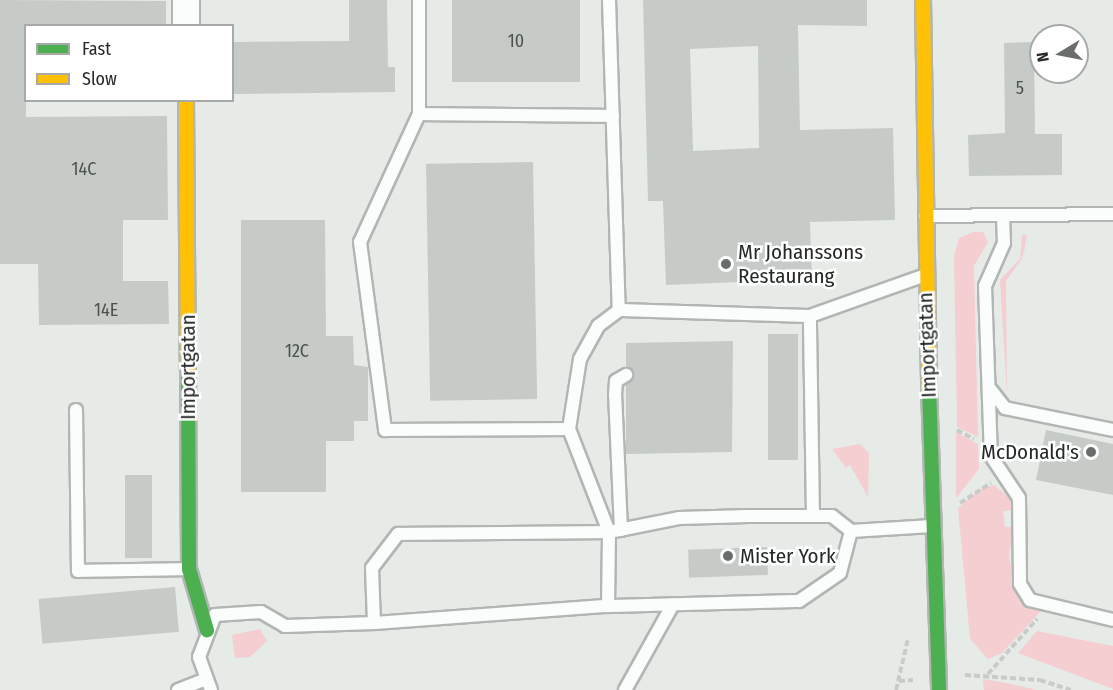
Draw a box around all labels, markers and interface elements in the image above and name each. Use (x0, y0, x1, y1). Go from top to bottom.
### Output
legend (24, 24, 234, 102)
north arrow (1029, 24, 1089, 84)
house number: 10 (508, 30, 524, 52)
text: Fast (82, 38, 111, 60)
text: N (1033, 50, 1053, 63)
text: Slow (82, 68, 117, 90)
house number: 5 (1016, 77, 1024, 99)
house number: 14C (72, 158, 96, 180)
place label: Mr Johanssons Restaurang (738, 239, 863, 289)
marker: Mr Johanssons Restaurang (719, 257, 733, 271)
street label: Importgatan (913, 292, 941, 398)
house number: 14E (94, 299, 118, 321)
street label: Importgatan (175, 314, 201, 420)
house number: 12C (285, 340, 309, 362)
place label: McDonald's (981, 439, 1079, 465)
marker: McDonald's (1084, 445, 1098, 459)
place label: Mister York (740, 543, 836, 569)
marker: Mister York (721, 549, 735, 563)

